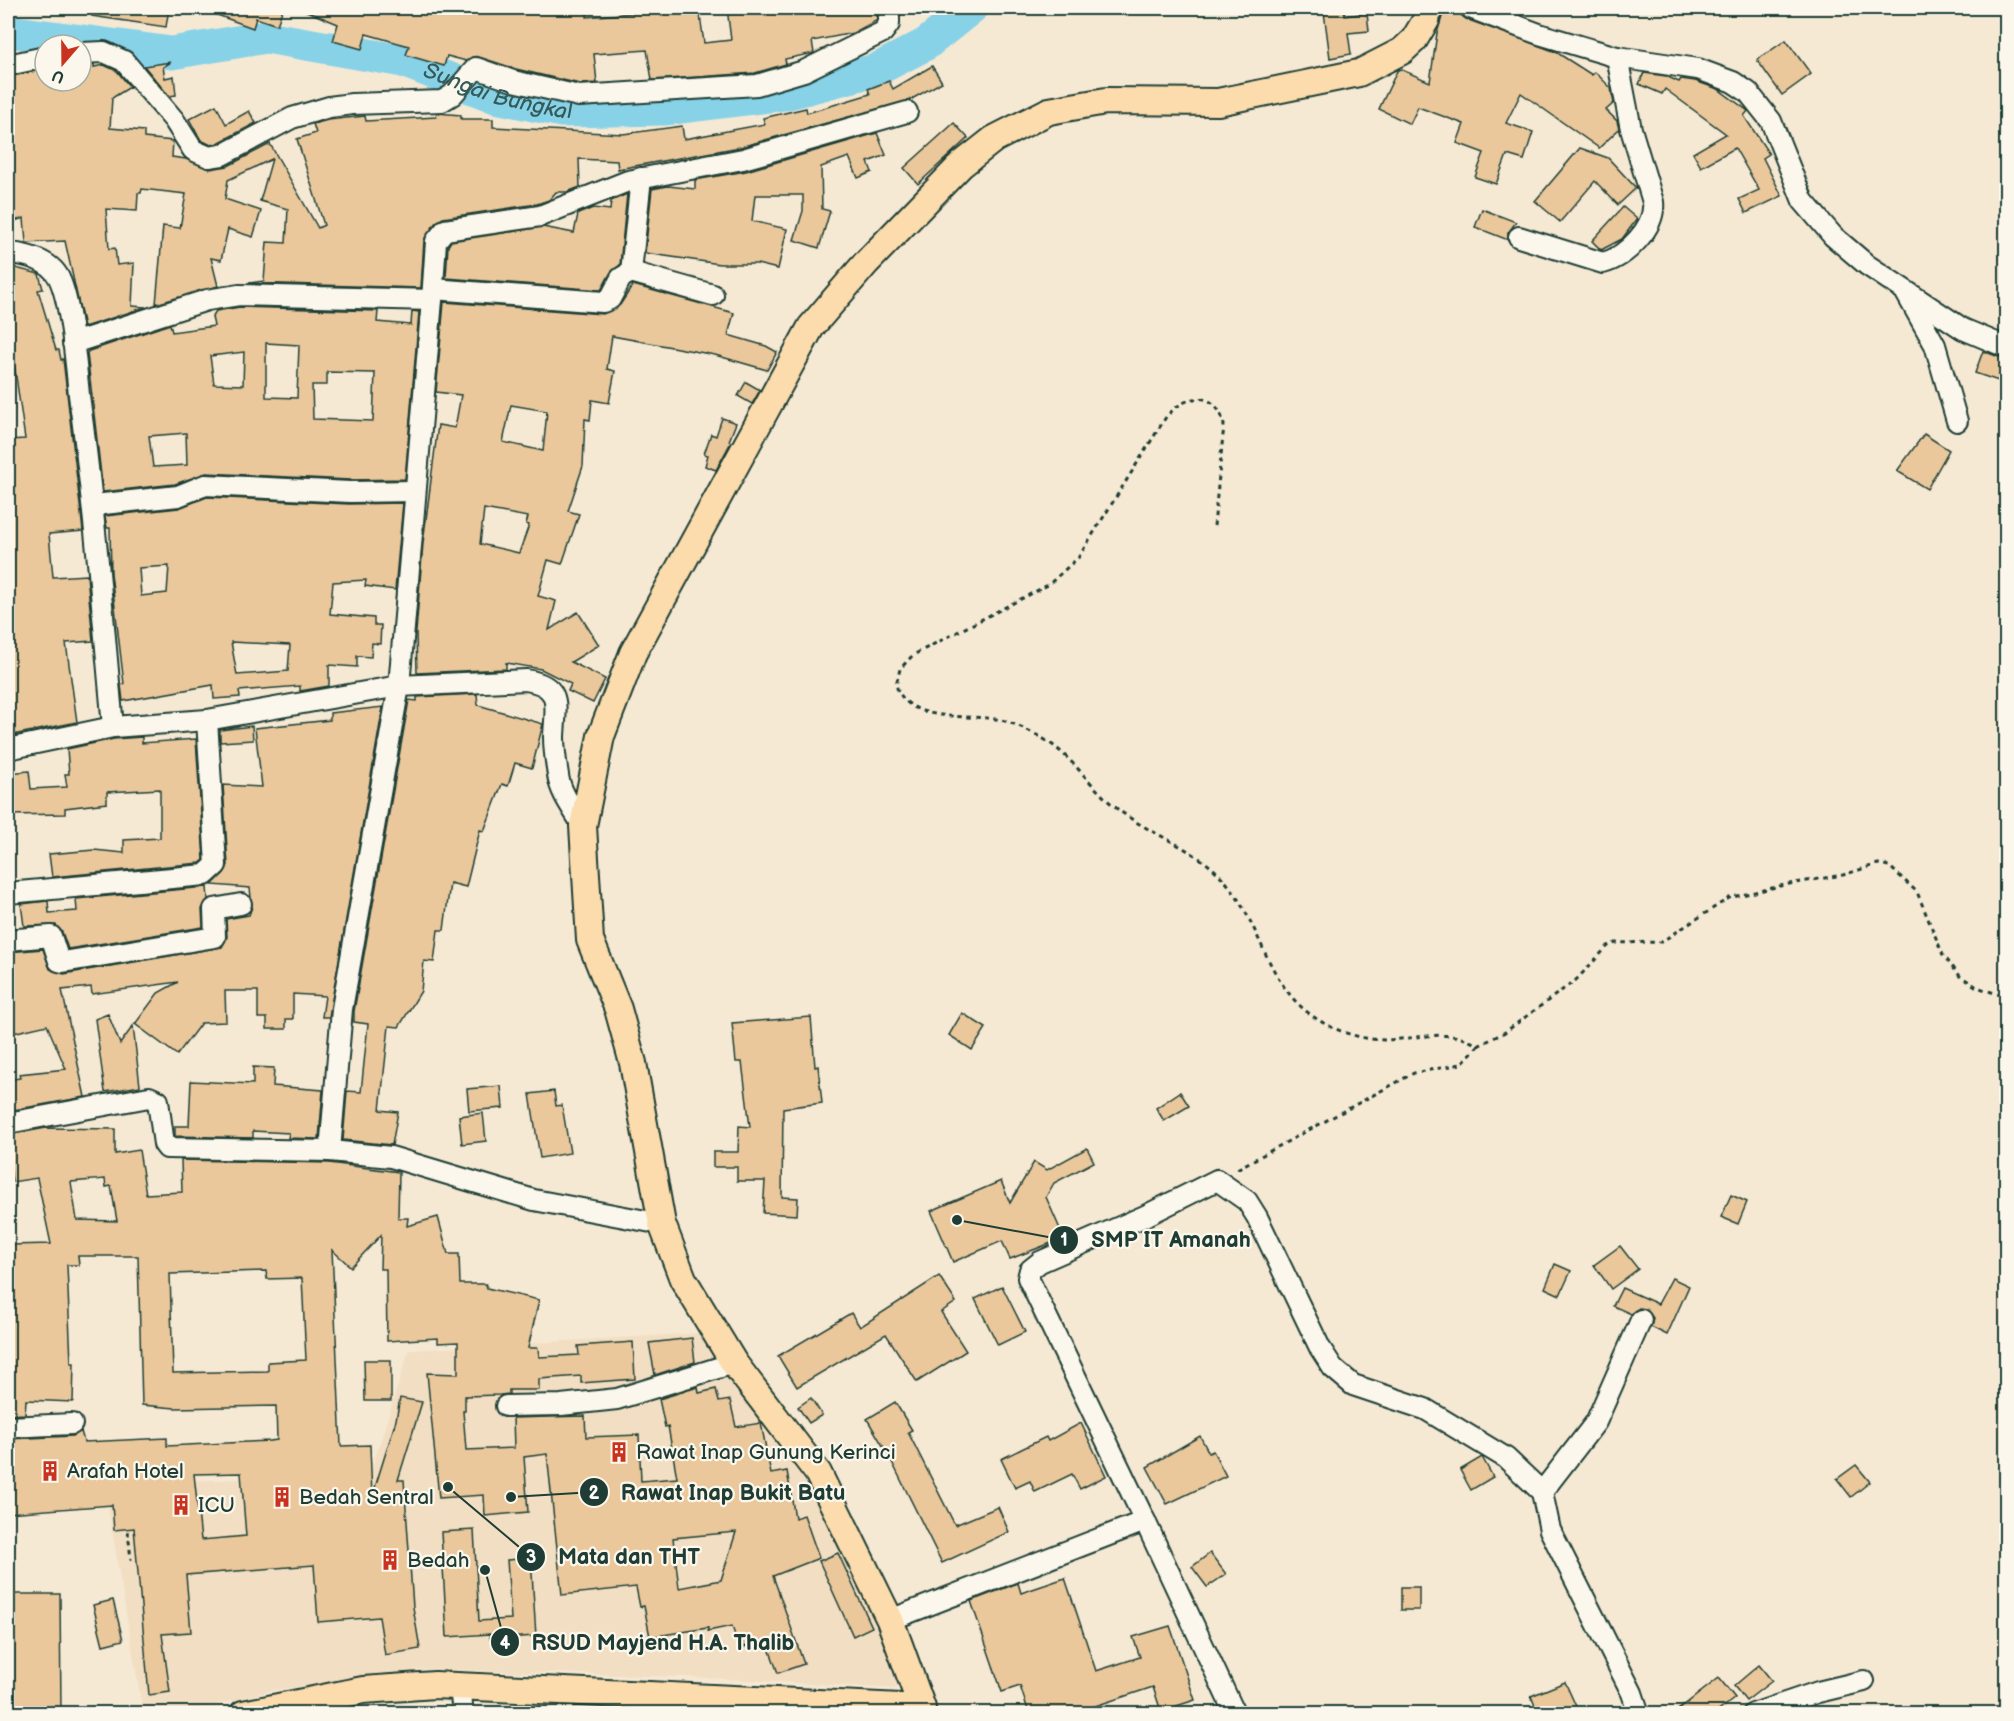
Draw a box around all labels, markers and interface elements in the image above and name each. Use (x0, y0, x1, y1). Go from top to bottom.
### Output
north arrow (33, 33, 93, 93)
water label: Sungai Bungkal (419, 57, 573, 125)
text: U (50, 65, 67, 87)
callout: SMP IT Amanah (1049, 1220, 1263, 1260)
text: SMP IT Amanah (1091, 1227, 1251, 1254)
text: 1 (1060, 1230, 1068, 1251)
building icon: Rawat Inap Gunung Kerinci (607, 1440, 631, 1464)
place label: Rawat Inap Gunung Kerinci (636, 1440, 896, 1465)
building icon: Arafah Hotel (38, 1459, 62, 1483)
place label: Arafah Hotel (67, 1459, 184, 1484)
callout: Rawat Inap Bukit Batu (579, 1472, 858, 1512)
text: Rawat Inap Bukit Batu (621, 1480, 845, 1507)
text: 2 (589, 1483, 600, 1504)
building icon: Bedah Sentral (270, 1485, 294, 1509)
place label: Bedah Sentral (299, 1485, 434, 1510)
building icon: ICU (169, 1493, 193, 1517)
place label: ICU (198, 1493, 235, 1518)
callout: Mata dan THT (516, 1537, 712, 1577)
text: Mata dan THT (558, 1544, 701, 1571)
text: 3 (526, 1547, 536, 1568)
building icon: Bedah (378, 1548, 402, 1572)
place label: Bedah (407, 1548, 469, 1573)
callout: RSUD Mayjend H.A. Thalib (490, 1622, 807, 1662)
text: RSUD Mayjend H.A. Thalib (532, 1630, 795, 1657)
text: 4 (500, 1633, 511, 1654)

